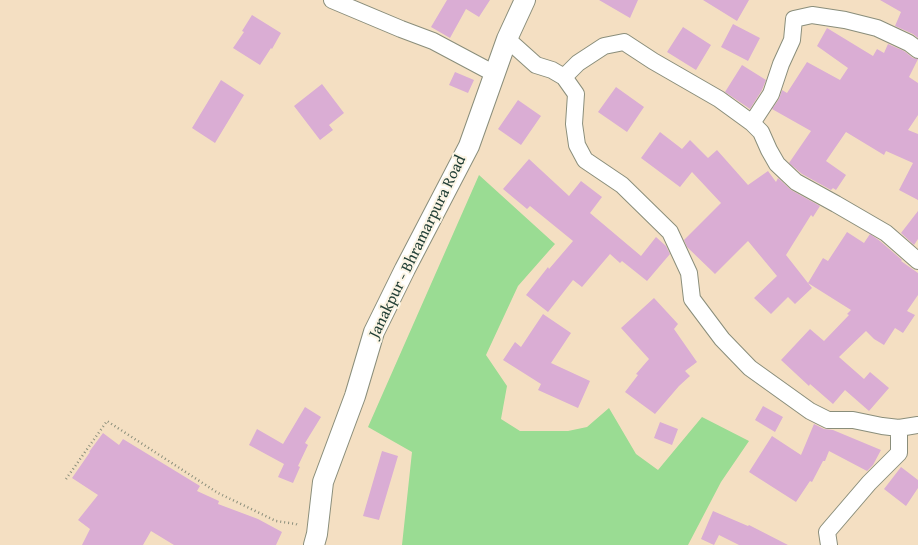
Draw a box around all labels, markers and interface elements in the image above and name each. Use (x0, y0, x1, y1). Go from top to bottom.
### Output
street label: Janakpur - Bhramarpura Road (365, 152, 471, 342)

